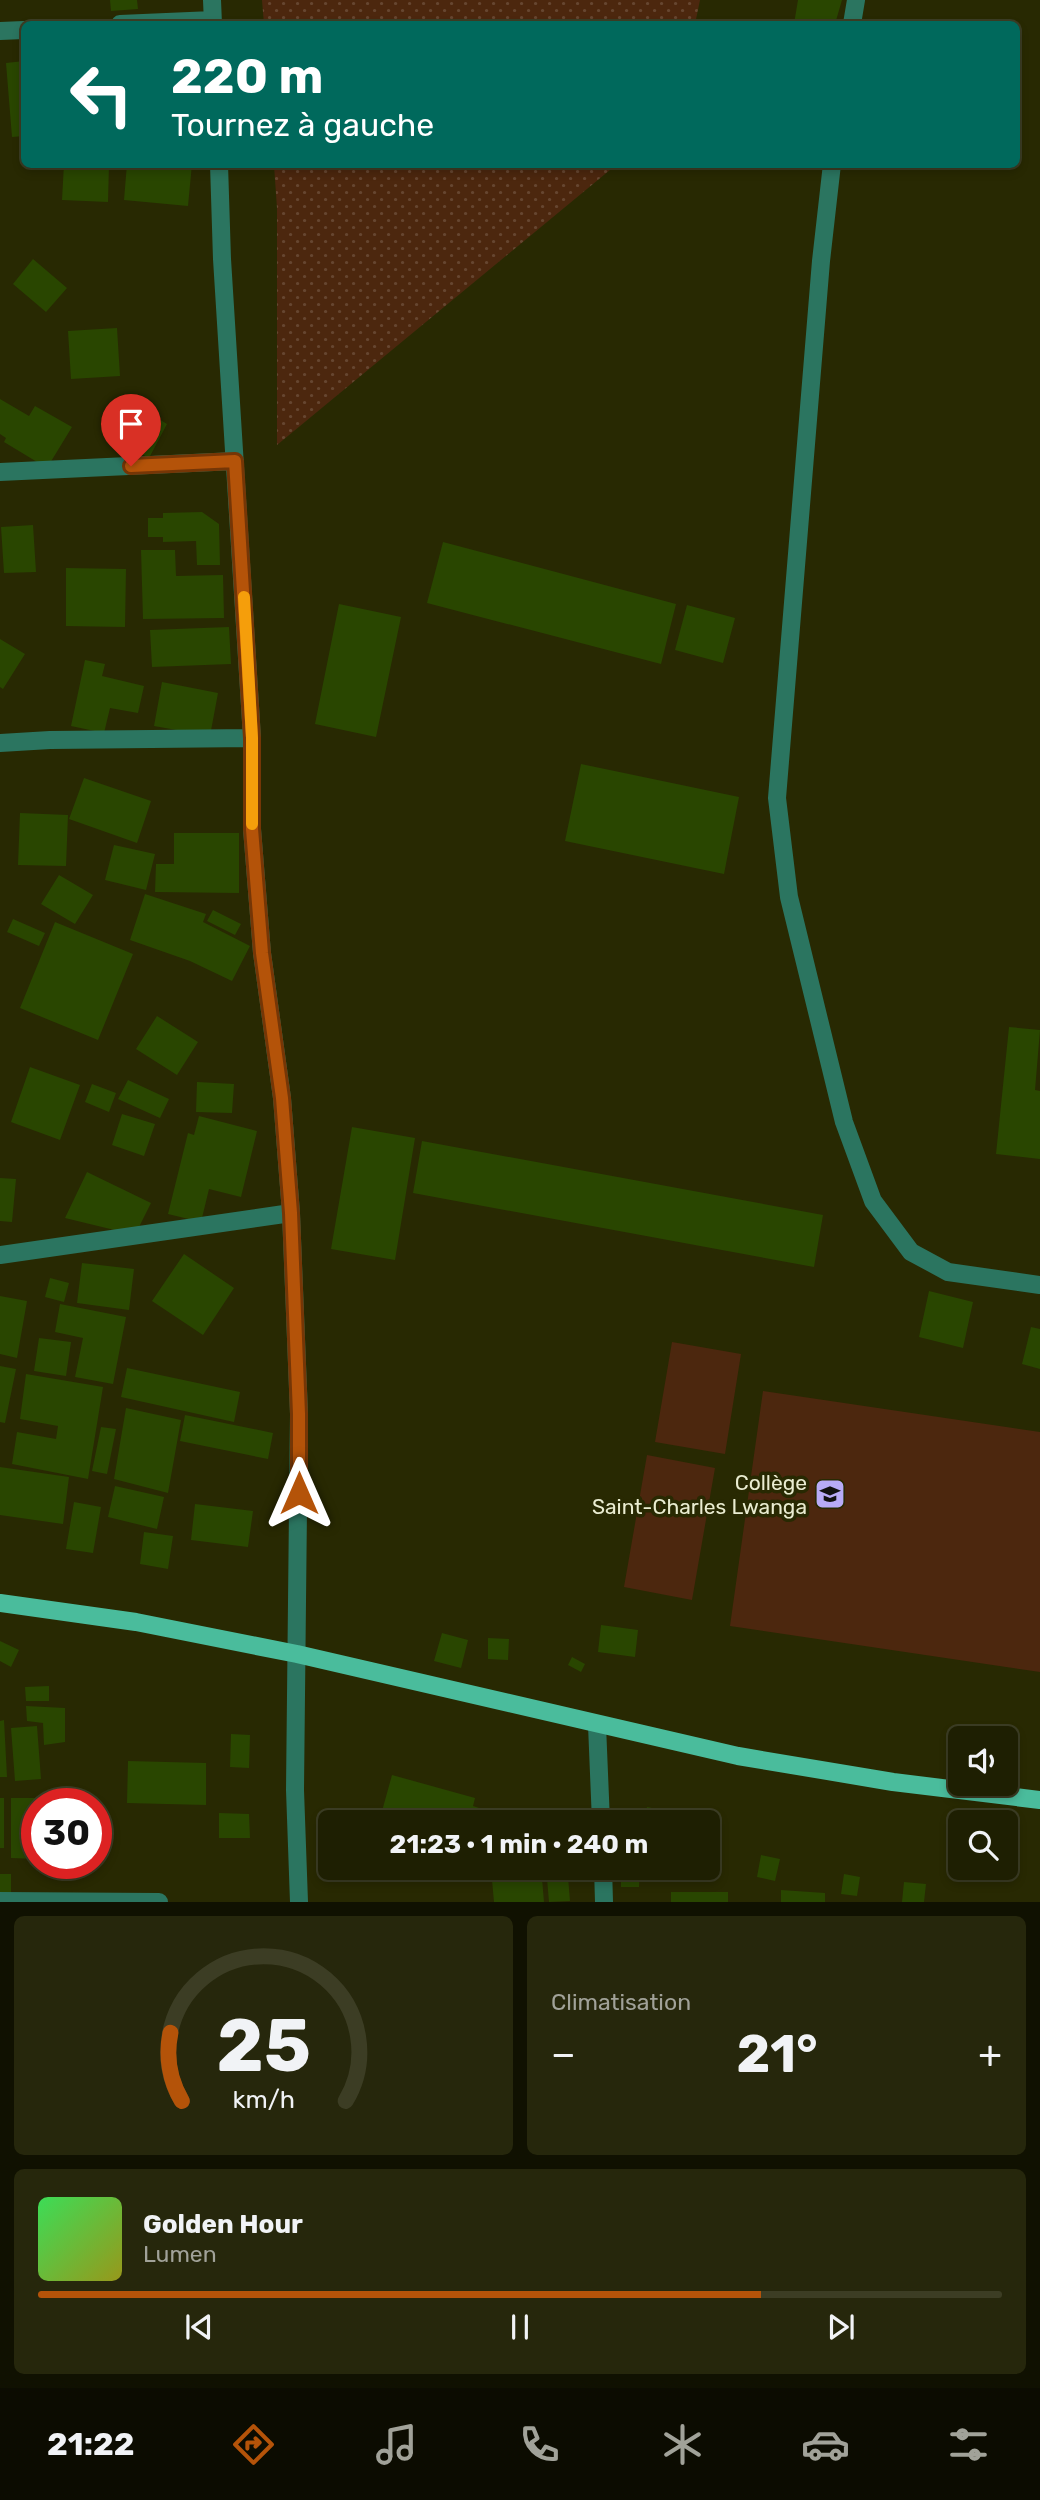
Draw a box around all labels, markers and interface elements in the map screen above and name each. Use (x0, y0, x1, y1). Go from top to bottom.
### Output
text: 220 m (171, 47, 323, 105)
icon: left (56, 49, 147, 140)
text: Tournez à gauche (171, 106, 434, 144)
pin (101, 394, 161, 466)
icon: arrive (112, 405, 150, 443)
position arrow (262, 1456, 336, 1530)
place label: Collège Saint-Charles Lwanga (592, 1470, 807, 1519)
school or university icon: Collège Saint-Charles Lwanga (813, 1477, 847, 1511)
map controls (948, 1726, 1018, 1880)
button: sound (948, 1726, 1018, 1796)
speed limit sign: 30 (21, 1788, 112, 1879)
button: search (948, 1810, 1018, 1880)
text: 21:23 · 1 min · 240 m (390, 1829, 648, 1860)
text: Climatisation (551, 1988, 691, 2016)
text: 25 (216, 2004, 311, 2090)
text: 21° (737, 2023, 818, 2085)
text: − (551, 2031, 576, 2077)
text: + (978, 2031, 1002, 2077)
text: km/h (232, 2085, 295, 2114)
text: Golden Hour (143, 2209, 303, 2240)
text: Lumen (143, 2240, 217, 2268)
icon: previous (180, 2308, 218, 2346)
icon: pause (501, 2308, 539, 2346)
icon: next (822, 2308, 860, 2346)
icon: directions (229, 2420, 278, 2469)
icon: music (372, 2420, 421, 2469)
icon: phone (515, 2420, 564, 2469)
icon: climate (658, 2420, 707, 2469)
icon: car (801, 2420, 850, 2469)
icon: filters (944, 2420, 993, 2469)
text: 21:22 (47, 2425, 135, 2463)

